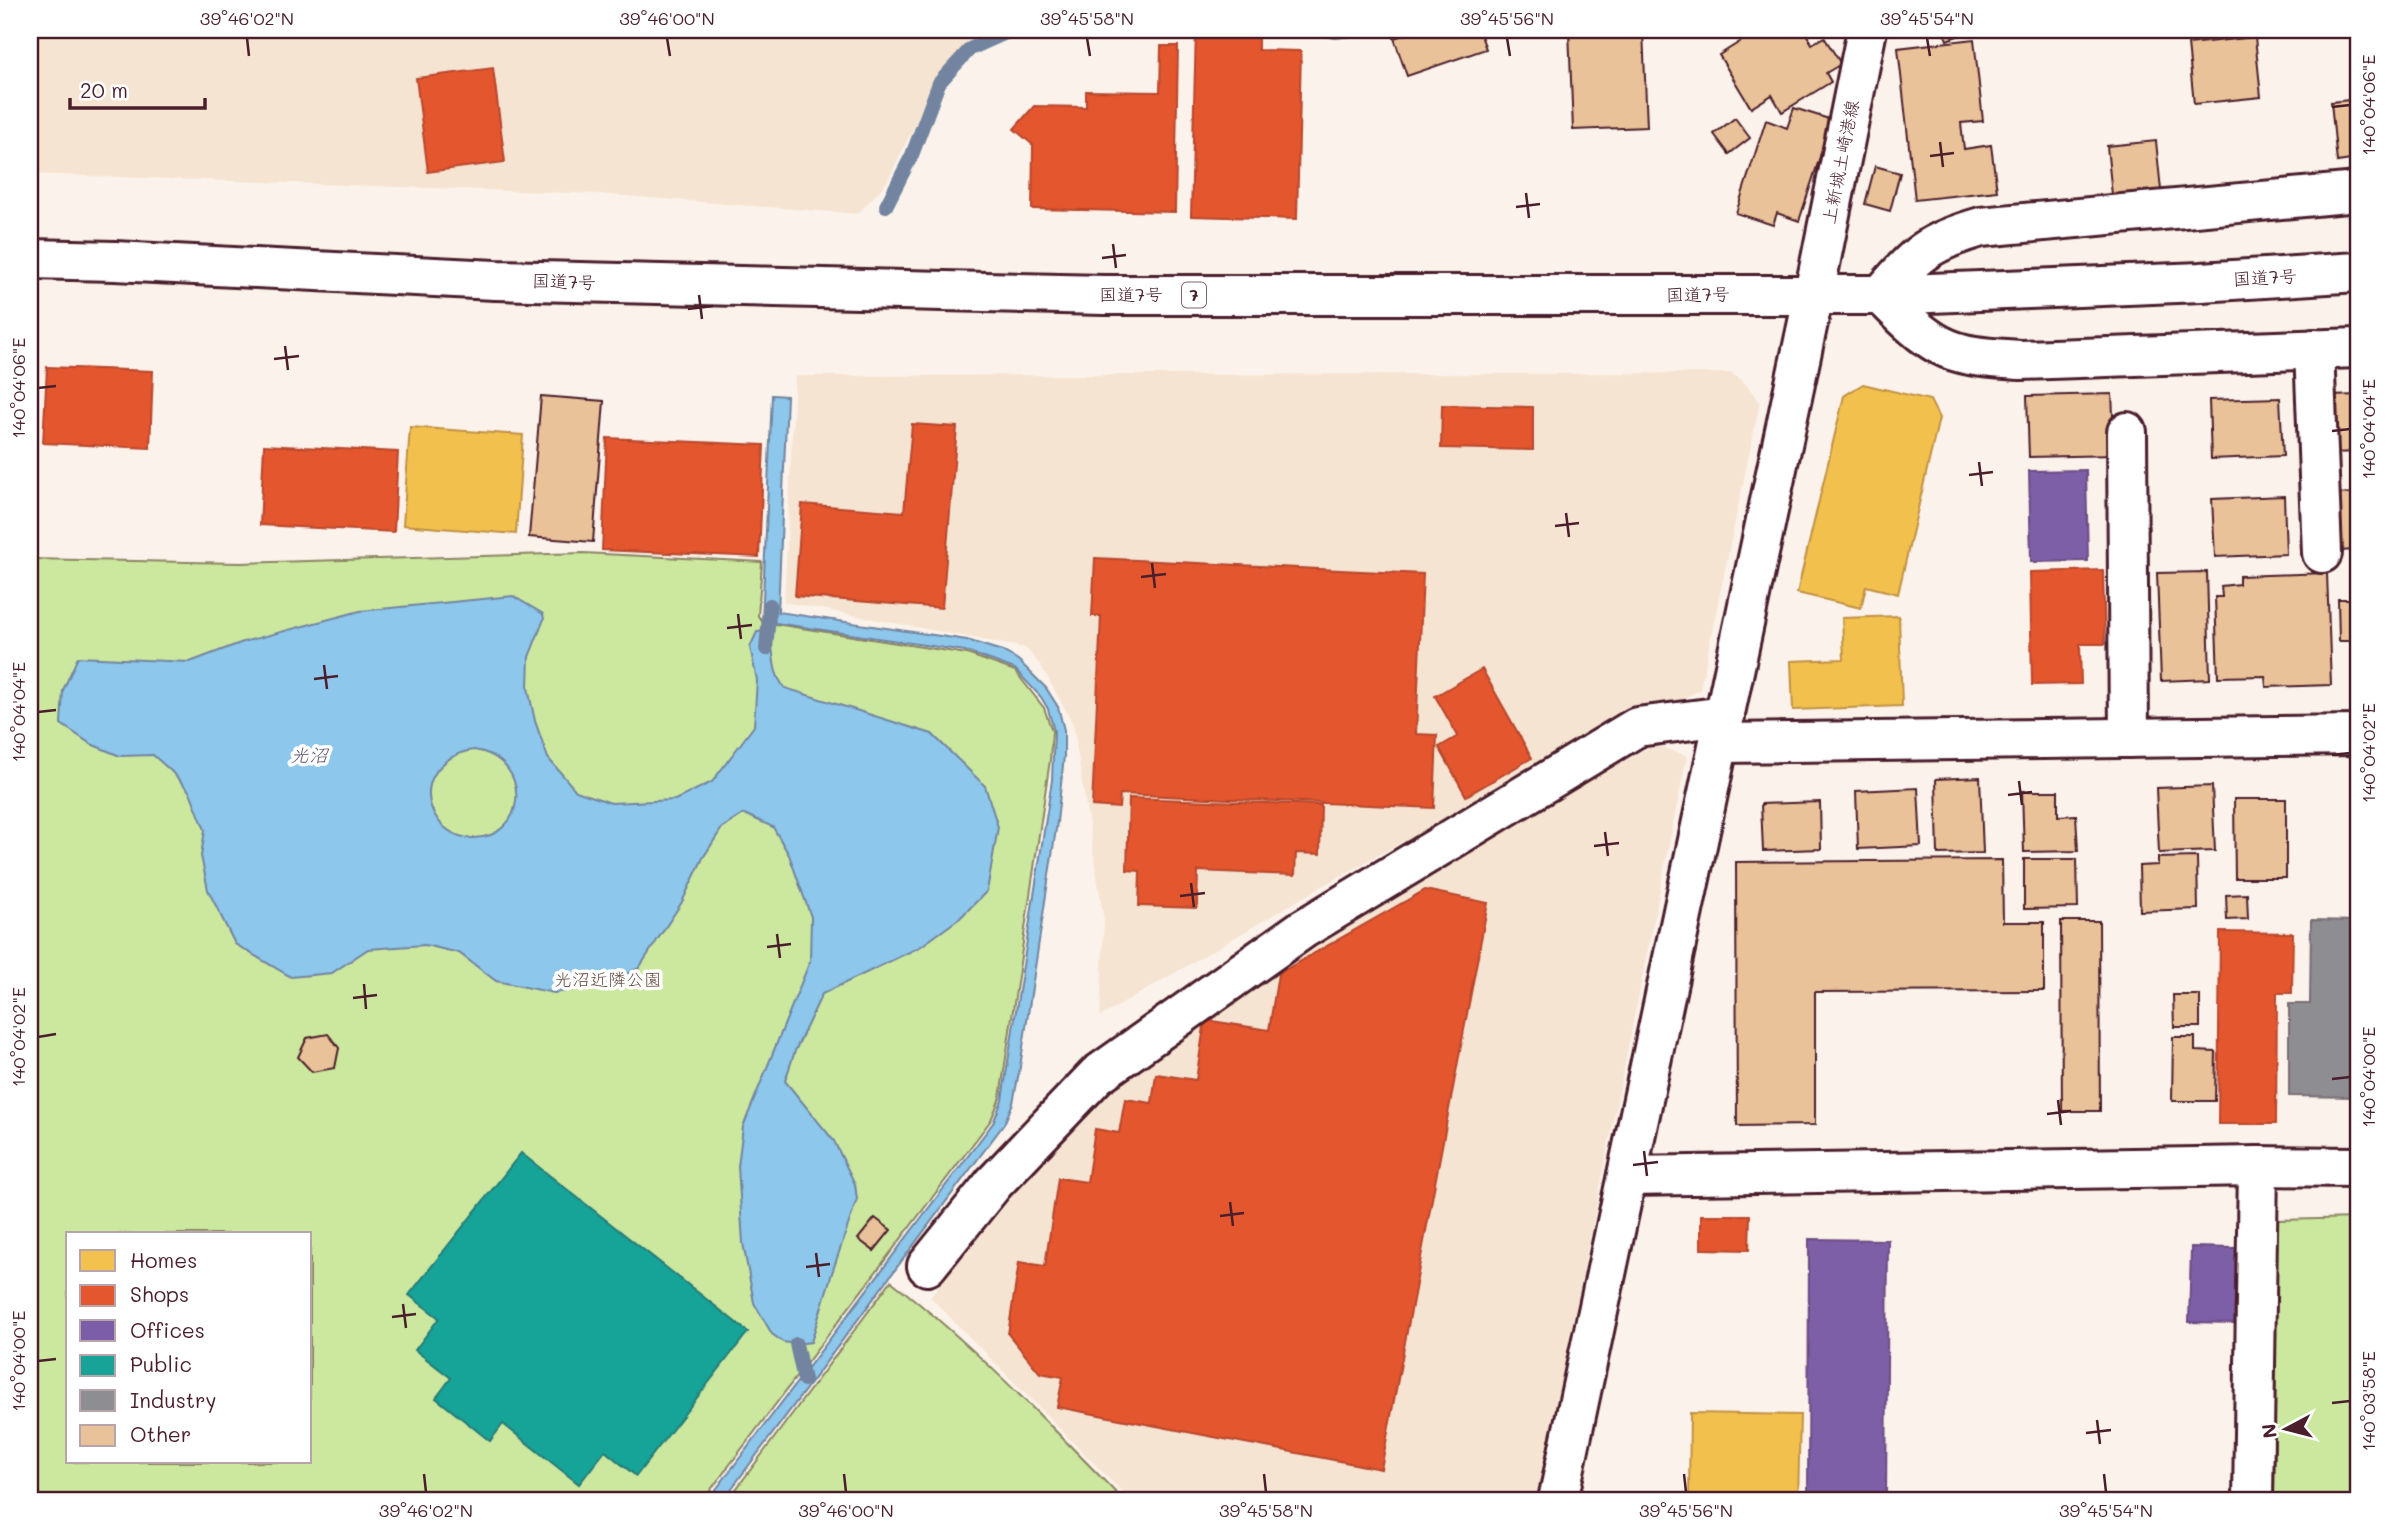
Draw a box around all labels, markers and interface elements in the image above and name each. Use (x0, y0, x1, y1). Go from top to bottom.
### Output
text: 39°46'02"N (200, 6, 294, 30)
text: 39°46'00"N (619, 6, 715, 30)
text: 39°45'58"N (1040, 6, 1134, 30)
text: 39°45'56"N (1460, 6, 1554, 30)
text: 39°45'54"N (1880, 6, 1974, 30)
text: 140°04'06"E (2356, 55, 2380, 155)
scale bar (70, 66, 205, 110)
text: 20 m (80, 76, 128, 103)
street label: 上新城土崎港線 (1816, 98, 1864, 226)
street label: 国道7号 (2232, 263, 2298, 291)
street label: 国道7号 (532, 268, 596, 294)
street label: 国道7号 (1666, 281, 1730, 307)
street label: 国道7号 (1099, 282, 1163, 306)
road number: 7 (1182, 282, 1206, 308)
text: 140°04'06"E (6, 338, 30, 438)
text: 140°04'04"E (2356, 379, 2380, 479)
text: 140°04'04"E (6, 662, 30, 762)
text: 140°04'02"E (2356, 703, 2380, 803)
water label: 光沼 (290, 742, 330, 767)
park label: 光沼近隣公園 (554, 967, 662, 991)
text: 140°04'02"E (6, 987, 30, 1087)
text: 140°04'00"E (2356, 1026, 2380, 1128)
legend (66, 1232, 312, 1464)
text: Homes (130, 1246, 197, 1273)
text: Shops (130, 1280, 189, 1307)
text: 140°04'00"E (6, 1310, 30, 1412)
text: Offices (130, 1316, 205, 1343)
text: Public (130, 1350, 192, 1377)
text: 140°03'58"E (2356, 1351, 2380, 1451)
text: Industry (130, 1386, 217, 1413)
north arrow (2252, 1394, 2322, 1464)
text: Other (130, 1420, 191, 1447)
text: N (2255, 1422, 2282, 1440)
text: 39°46'02"N (379, 1498, 473, 1522)
text: 39°46'00"N (798, 1498, 894, 1522)
text: 39°45'58"N (1219, 1498, 1313, 1522)
text: 39°45'56"N (1639, 1498, 1733, 1522)
text: 39°45'54"N (2059, 1498, 2153, 1522)

